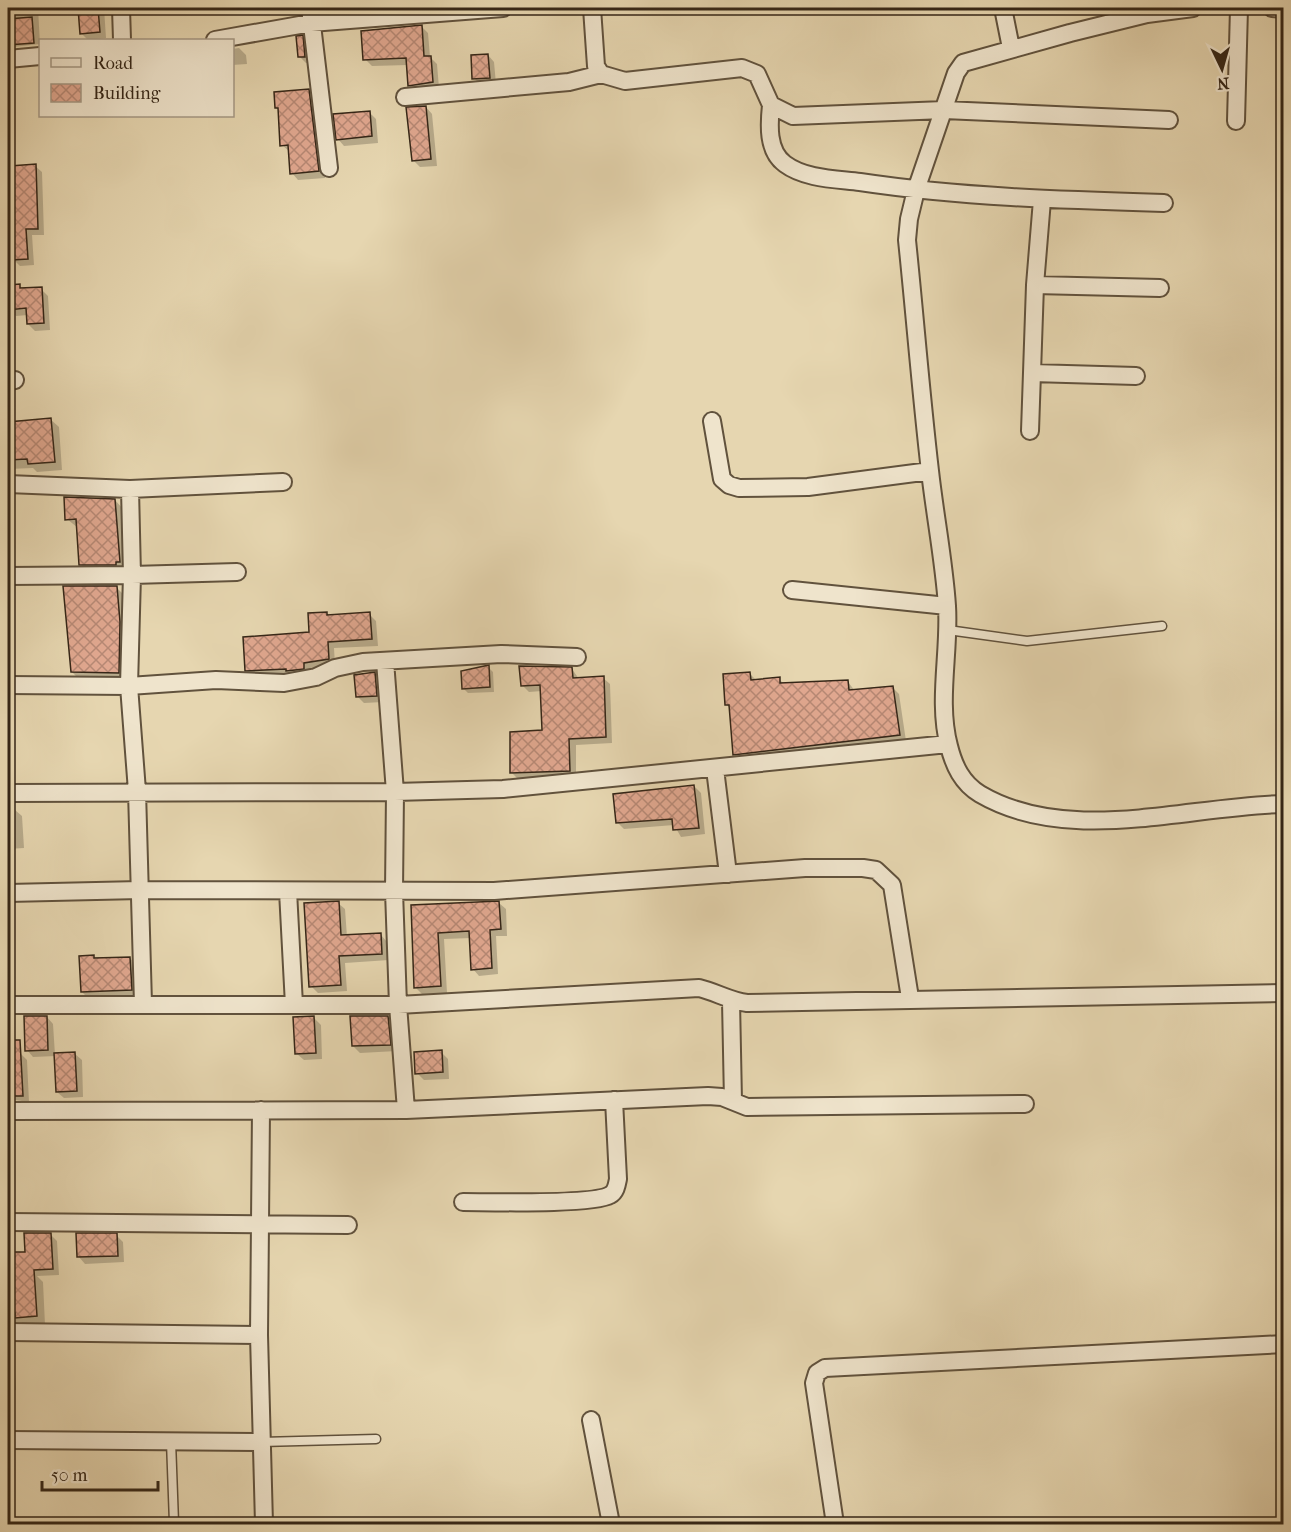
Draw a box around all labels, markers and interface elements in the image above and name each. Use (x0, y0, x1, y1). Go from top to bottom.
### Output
legend (39, 39, 234, 117)
north arrow (1192, 39, 1252, 99)
text: Road (93, 53, 133, 74)
text: N (1216, 73, 1230, 94)
text: Building (93, 83, 161, 104)
scale bar (42, 1454, 158, 1492)
text: 50 m (51, 1465, 88, 1486)

